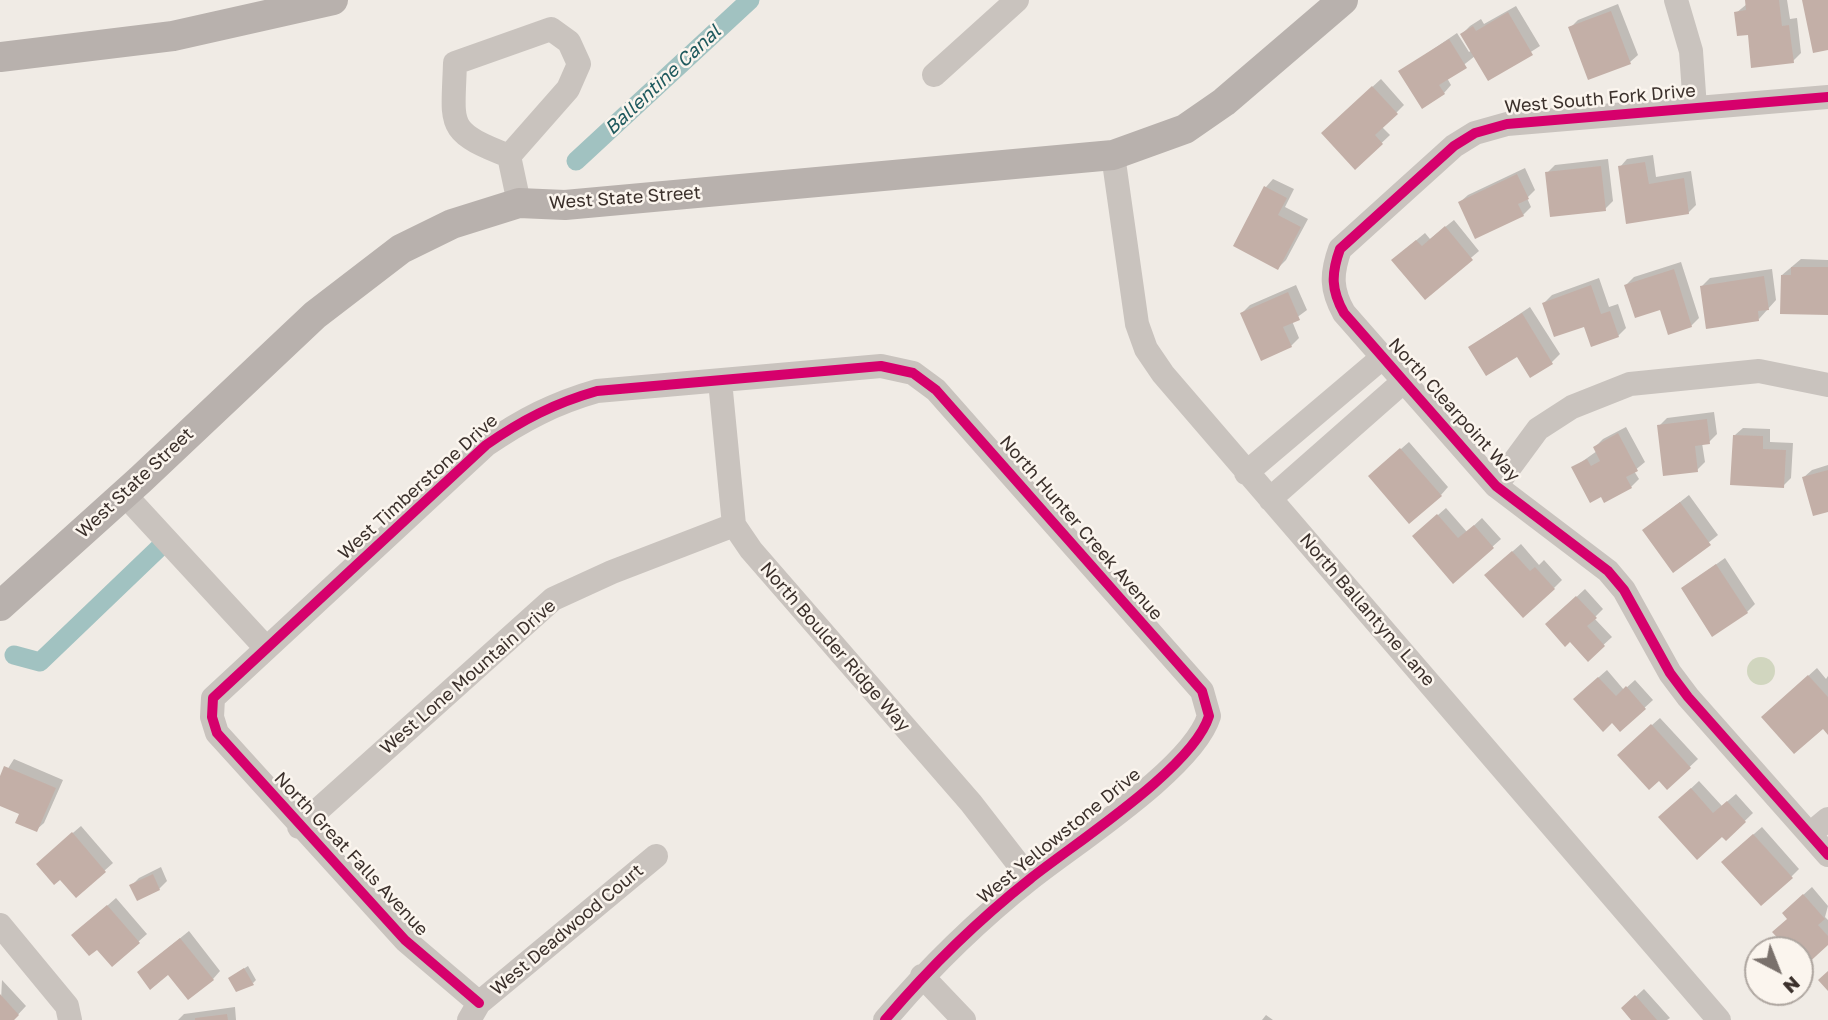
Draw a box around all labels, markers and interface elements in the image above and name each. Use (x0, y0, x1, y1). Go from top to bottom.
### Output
water label: Ballentine Canal (600, 20, 726, 140)
street label: West South Fork Drive (1504, 80, 1696, 118)
street label: West State Street (548, 182, 702, 214)
street label: North Clearpoint Way (1384, 334, 1524, 486)
street label: West Timberstone Drive (334, 410, 502, 564)
street label: West State Street (72, 423, 198, 543)
street label: North Hunter Creek Avenue (995, 431, 1167, 625)
street label: North Ballantyne Lane (1295, 529, 1439, 691)
street label: North Boulder Ridge Way (755, 558, 915, 736)
street label: West Lone Mountain Drive (376, 595, 560, 759)
street label: West Yellowstone Drive (973, 764, 1145, 908)
street label: North Great Falls Avenue (269, 768, 433, 940)
street label: West Deadwood Court (486, 860, 648, 1000)
north arrow (1744, 936, 1814, 1006)
text: N (1779, 972, 1805, 999)

